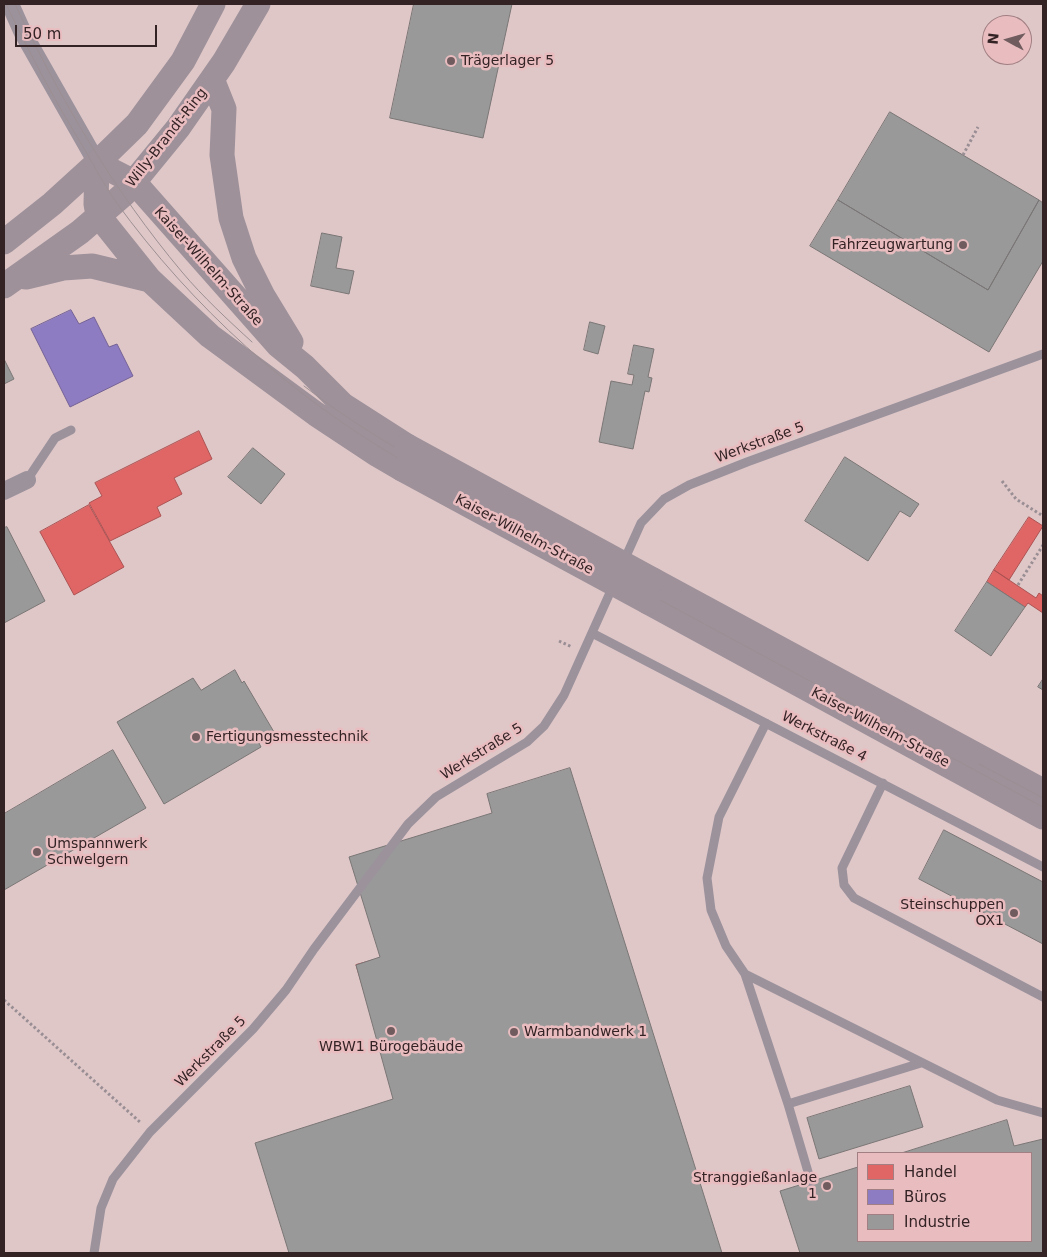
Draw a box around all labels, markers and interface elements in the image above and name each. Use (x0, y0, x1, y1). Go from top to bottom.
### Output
scale bar (18, 15, 160, 47)
north arrow (982, 15, 1032, 65)
text: 50 m (23, 25, 61, 43)
text: N (985, 32, 1002, 45)
place label: Trägerlager 5 (461, 53, 554, 69)
marker: Trägerlager 5 (445, 55, 457, 67)
street label: Willy-Brandt-Ring (123, 85, 211, 191)
street label: Kaiser-Wilhelm-Straße (150, 204, 266, 330)
place label: Fahrzeugwartung (831, 237, 953, 253)
marker: Fahrzeugwartung (957, 239, 969, 251)
street label: Werkstraße 5 (713, 419, 807, 467)
street label: Kaiser-Wilhelm-Straße (452, 491, 596, 579)
street label: Kaiser-Wilhelm-Straße (808, 684, 952, 772)
street label: Werkstraße 4 (779, 708, 869, 766)
street label: Werkstraße 5 (438, 720, 526, 784)
place label: Fertigungsmesstechnik (206, 729, 368, 745)
marker: Fertigungsmesstechnik (190, 731, 202, 743)
place label: Umspannwerk Schwelgern (47, 836, 147, 869)
marker: Umspannwerk Schwelgern (31, 846, 43, 858)
place label: Steinschuppen OX1 (900, 897, 1004, 930)
marker: Steinschuppen OX1 (1008, 907, 1020, 919)
street label: Werkstraße 5 (172, 1013, 250, 1091)
place label: Warmbandwerk 1 (524, 1024, 647, 1040)
marker: WBW1 Bürogebäude (385, 1025, 397, 1037)
marker: Warmbandwerk 1 (508, 1026, 520, 1038)
place label: WBW1 Bürogebäude (319, 1039, 463, 1055)
legend (857, 1152, 1032, 1242)
text: Handel (904, 1163, 957, 1181)
place label: Stranggießanlage 1 (693, 1170, 817, 1202)
marker: Stranggießanlage 1 (821, 1180, 833, 1192)
text: Büros (904, 1188, 947, 1206)
text: Industrie (904, 1213, 970, 1231)

